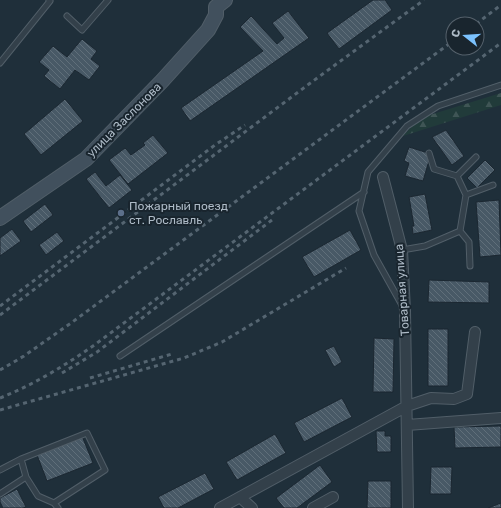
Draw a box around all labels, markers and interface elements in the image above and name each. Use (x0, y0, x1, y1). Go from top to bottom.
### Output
north arrow (445, 16, 485, 56)
text: С (449, 27, 463, 39)
street label: улица Заслонова (84, 80, 164, 160)
place label: Пожарный поезд ст. Рославль (129, 199, 228, 227)
marker: Пожарный поезд ст. Рославль (116, 208, 126, 218)
street label: Товарная улица (392, 243, 412, 337)

